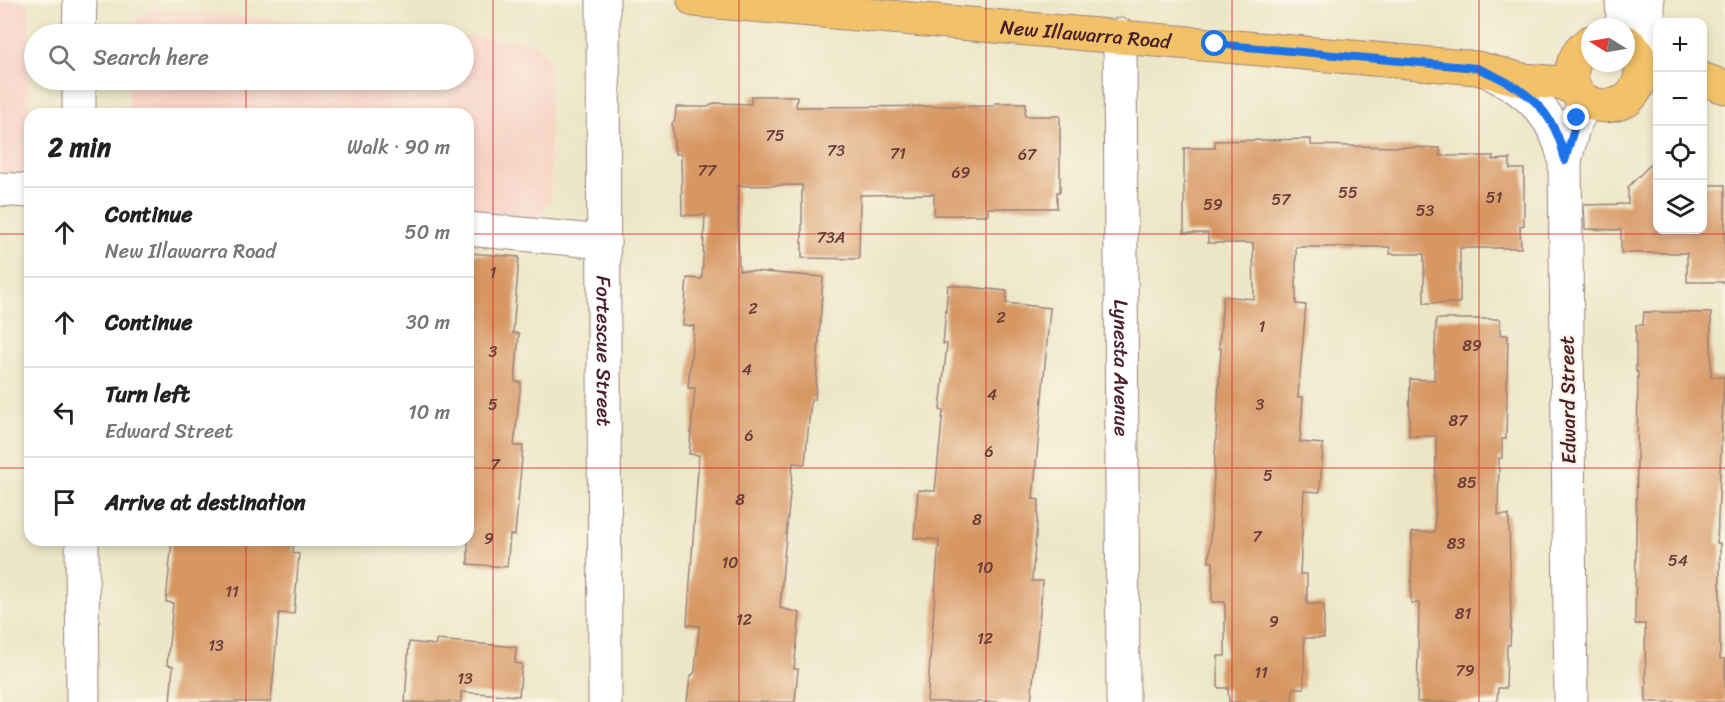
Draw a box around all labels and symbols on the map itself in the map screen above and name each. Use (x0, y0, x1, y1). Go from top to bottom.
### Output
street label: New Illawarra Road (999, 9, 1174, 59)
north arrow (1581, 18, 1635, 72)
route start (1201, 30, 1227, 56)
route end (1563, 104, 1589, 130)
house number: 75 (766, 121, 785, 150)
house number: 73 (827, 136, 845, 165)
house number: 71 (890, 139, 906, 168)
house number: 67 (1018, 140, 1037, 169)
house number: 77 (698, 156, 717, 185)
house number: 69 (952, 158, 971, 187)
house number: 55 (1338, 178, 1358, 207)
house number: 51 (1486, 183, 1502, 212)
house number: 57 (1272, 185, 1291, 214)
house number: 59 (1203, 190, 1223, 219)
house number: 53 (1416, 196, 1434, 225)
house number: 73A (817, 223, 845, 252)
house number: 1 (490, 258, 497, 287)
street label: Fortescue Street (586, 275, 622, 427)
house number: 2 (748, 294, 758, 323)
street label: Lynesta Avenue (1104, 299, 1139, 437)
house number: 2 (996, 303, 1006, 332)
house number: 1 (1259, 312, 1266, 341)
house number: 89 (1462, 331, 1482, 360)
street label: Edward Street (1549, 335, 1587, 464)
house number: 3 (489, 337, 498, 366)
house number: 4 (742, 355, 752, 384)
house number: 4 (987, 380, 997, 409)
house number: 5 (488, 390, 498, 419)
house number: 3 (1256, 390, 1265, 419)
house number: 87 (1449, 406, 1468, 435)
house number: 6 (744, 421, 754, 450)
house number: 6 (984, 437, 994, 466)
house number: 7 (490, 450, 500, 479)
house number: 5 (1263, 461, 1273, 490)
house number: 85 (1457, 468, 1477, 497)
house number: 8 (735, 485, 745, 514)
house number: 8 (972, 505, 982, 534)
house number: 7 (1252, 522, 1262, 551)
house number: 9 (484, 524, 494, 553)
house number: 83 (1447, 529, 1465, 558)
house number: 54 (1668, 546, 1688, 575)
house number: 10 (722, 548, 738, 577)
house number: 10 (977, 553, 993, 582)
house number: 11 (225, 577, 239, 606)
house number: 81 (1455, 599, 1471, 628)
house number: 12 (736, 605, 752, 634)
house number: 9 (1269, 607, 1279, 636)
house number: 12 (977, 624, 993, 653)
house number: 13 (208, 631, 224, 660)
house number: 79 (1456, 656, 1475, 685)
house number: 11 (1254, 658, 1268, 687)
house number: 13 (457, 664, 473, 693)

